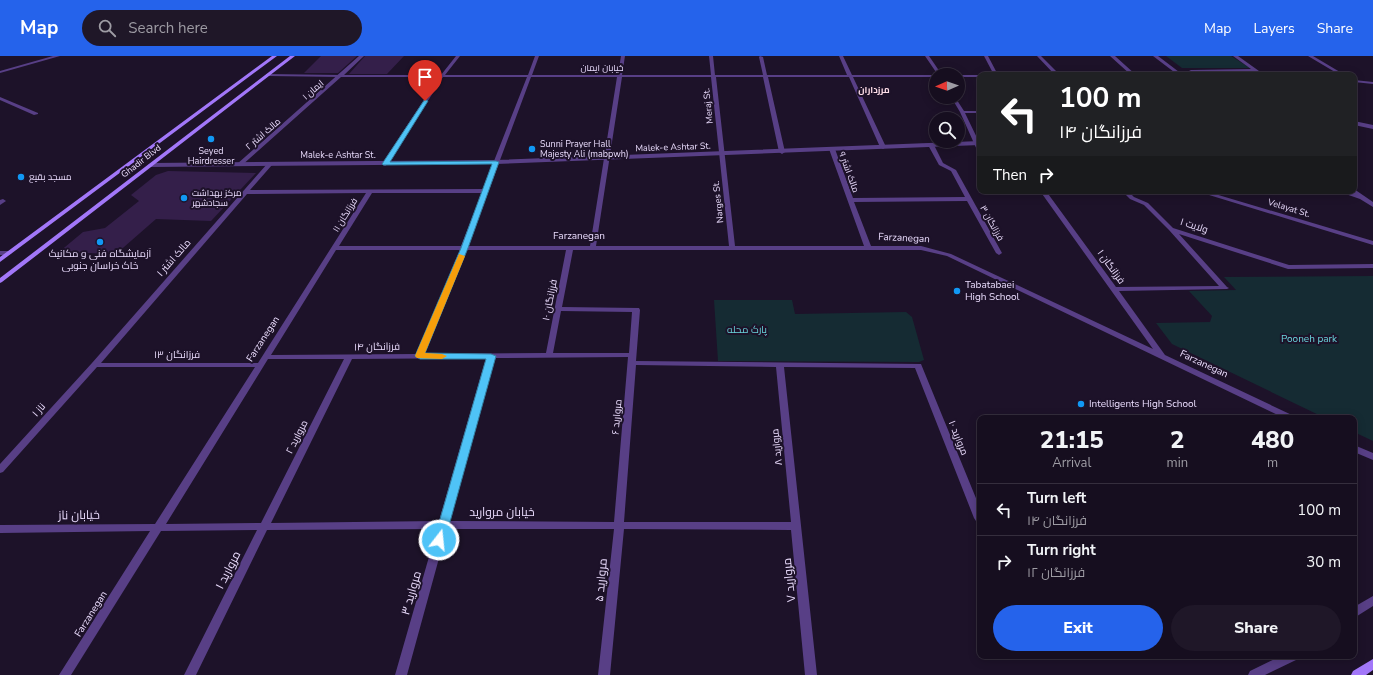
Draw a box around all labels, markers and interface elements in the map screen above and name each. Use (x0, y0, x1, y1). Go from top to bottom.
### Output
search box (82, 10, 362, 46)
text: Map (20, 15, 58, 41)
icon: search (96, 17, 118, 39)
text: Search here (128, 18, 208, 38)
text: Map (1204, 19, 1231, 38)
text: Layers (1253, 19, 1295, 38)
text: Share (1317, 19, 1353, 38)
pin (408, 60, 442, 101)
street label: خیابان ایمان (580, 62, 624, 74)
icon: arrive (414, 66, 436, 88)
north arrow (929, 68, 965, 104)
map controls (929, 68, 965, 148)
street label: ایمان ۱ (300, 77, 326, 103)
text: 100 m (1059, 79, 1142, 117)
district label: مرزداران (858, 84, 890, 96)
street label: Meraj St. (700, 88, 716, 124)
icon: left (993, 88, 1045, 140)
button: search (929, 112, 965, 148)
street label: مالک اشتر ۲ (243, 115, 283, 153)
text: فرزانگان ۱۴ (1059, 120, 1142, 144)
marker: Seyed Hairdresser (206, 134, 216, 144)
place label: Sunni Prayer Hall Majesty Ali (mabpwh) (540, 138, 629, 160)
street label: Malek-e Ashtar St. (635, 140, 711, 154)
street label: Ghadir Blvd (118, 142, 164, 180)
marker: Sunni Prayer Hall Majesty Ali (mabpwh) (527, 144, 537, 154)
place label: Seyed Hairdresser (188, 145, 235, 167)
street label: Malek-e Ashtar St. (300, 149, 376, 161)
street label: مالک اشتر ۹ (836, 150, 862, 194)
icon: right (1035, 164, 1057, 186)
text: Then (993, 165, 1027, 185)
place label: مسجد بقیع (29, 171, 72, 183)
marker: مسجد بقیع (16, 172, 26, 182)
street label: Narges St. (710, 180, 726, 224)
place label: مرکز بهداشت سجادشهر (191, 187, 242, 209)
marker: مرکز بهداشت سجادشهر (179, 193, 189, 203)
street label: فرزانگان ۱۱ (330, 196, 360, 234)
street label: Velayat St. (1266, 196, 1312, 220)
street label: فرزانگان ۳ (977, 203, 1007, 243)
street label: ولایت ۱ (1178, 215, 1210, 237)
street label: Farzanegan (553, 229, 605, 243)
street label: Farzanegan (878, 230, 930, 246)
street label: مالک اشتر ۱ (154, 236, 194, 280)
marker: آزمایشگاه فنی و مکانیک خاک خراسان جنوبی (95, 237, 105, 247)
place label: آزمایشگاه فنی و مکانیک خاک خراسان جنوبی (49, 247, 152, 273)
street label: فرزانگان ۱ (1094, 247, 1128, 287)
street label: فرزانگان ۱۰ (539, 278, 561, 322)
place label: Tabatabaei High School (965, 278, 1020, 304)
marker: Tabatabaei High School (952, 286, 962, 296)
street label: Farzanegan (243, 313, 283, 365)
park label: پارک محله (727, 323, 767, 337)
park label: Pooneh park (1281, 332, 1338, 346)
street label: فرزانگان ۱۴ (354, 340, 400, 354)
street label: Farzanegan (1178, 347, 1230, 381)
street label: فرزانگان ۱۳ (154, 348, 200, 362)
place label: Intelligents High School (1089, 397, 1197, 411)
street label: مروارید ۶ (608, 399, 626, 435)
marker: Intelligents High School (1076, 399, 1086, 409)
street label: ناز ۱ (29, 400, 49, 420)
street label: مروارید ۲ (283, 418, 311, 456)
street label: مروارید ۱۰ (945, 419, 971, 457)
text: 21:15 (1040, 424, 1104, 456)
text: 2 (1170, 424, 1185, 456)
text: 480 (1251, 424, 1294, 456)
street label: مروارید ۸ (768, 428, 786, 466)
text: Arrival (1052, 454, 1091, 472)
text: min (1167, 454, 1188, 472)
text: m (1267, 454, 1278, 472)
text: Turn left (1027, 488, 1086, 508)
icon: left (993, 499, 1015, 521)
text: 100 m (1297, 500, 1341, 520)
street label: خیابان مروارید (469, 504, 535, 520)
street label: خیابان ناز (57, 507, 100, 523)
text: فرزانگان ۱۴ (1027, 512, 1087, 530)
position arrow (418, 519, 460, 561)
text: Turn right (1027, 540, 1096, 560)
street label: مروارید ۱ (212, 548, 244, 592)
icon: right (993, 551, 1015, 573)
text: 30 m (1306, 552, 1341, 572)
street label: مروارید ۷ (779, 557, 799, 603)
street label: مروارید ۵ (591, 558, 611, 602)
text: فرزانگان ۱۲ (1027, 564, 1085, 582)
street label: مروارید ۳ (397, 569, 425, 617)
street label: Farzanegan (71, 588, 111, 640)
button: Exit (993, 605, 1163, 651)
button: Share (1171, 605, 1341, 651)

